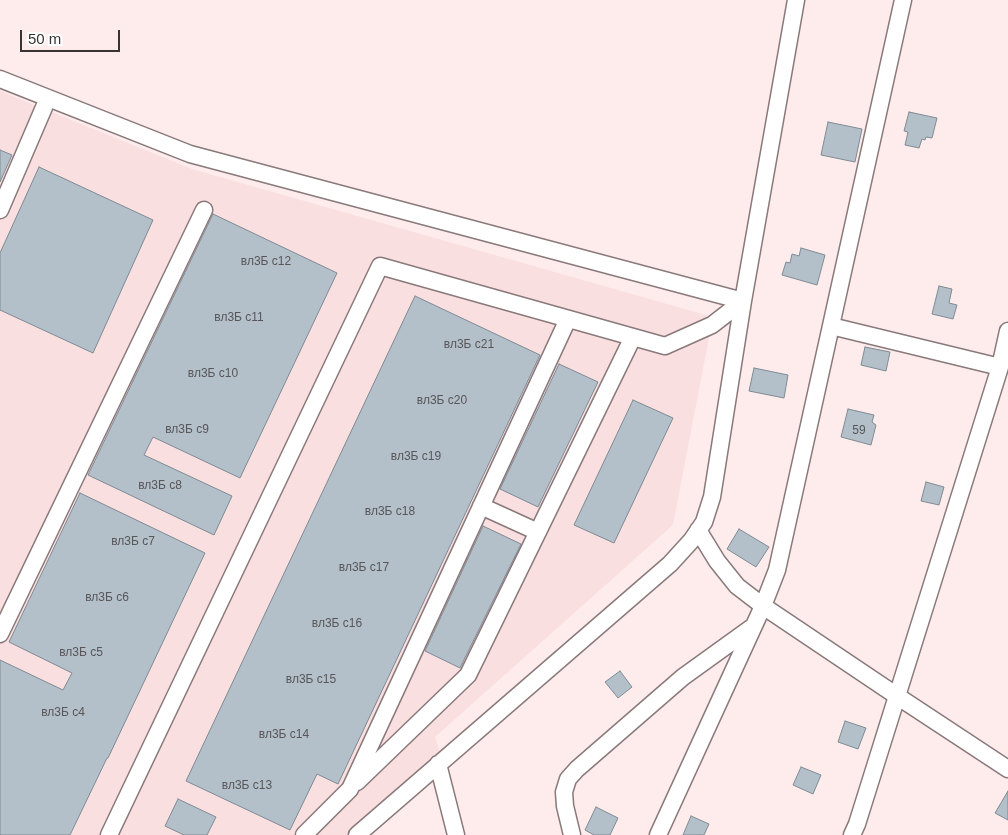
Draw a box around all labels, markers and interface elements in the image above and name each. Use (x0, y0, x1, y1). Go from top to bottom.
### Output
scale bar (22, 20, 122, 52)
text: 50 m (28, 30, 61, 47)
house number: вл3Б с12 (241, 255, 291, 269)
house number: вл3Б с11 (214, 311, 264, 325)
house number: вл3Б с21 (444, 338, 494, 352)
house number: вл3Б с10 (188, 367, 238, 381)
house number: вл3Б с20 (417, 394, 467, 408)
house number: вл3Б с9 (165, 423, 209, 437)
house number: 59 (852, 424, 866, 438)
house number: вл3Б с19 (391, 450, 441, 464)
house number: вл3Б с8 (138, 479, 182, 493)
house number: вл3Б с18 (365, 505, 415, 519)
house number: вл3Б с7 (111, 535, 155, 549)
house number: вл3Б с17 (339, 561, 389, 575)
house number: вл3Б с6 (85, 591, 129, 605)
house number: вл3Б с16 (312, 617, 362, 631)
house number: вл3Б с5 (59, 646, 103, 660)
house number: вл3Б с15 (286, 673, 336, 687)
house number: вл3Б с4 (41, 706, 85, 720)
house number: вл3Б с14 (259, 728, 309, 742)
house number: вл3Б с13 (222, 779, 272, 793)

